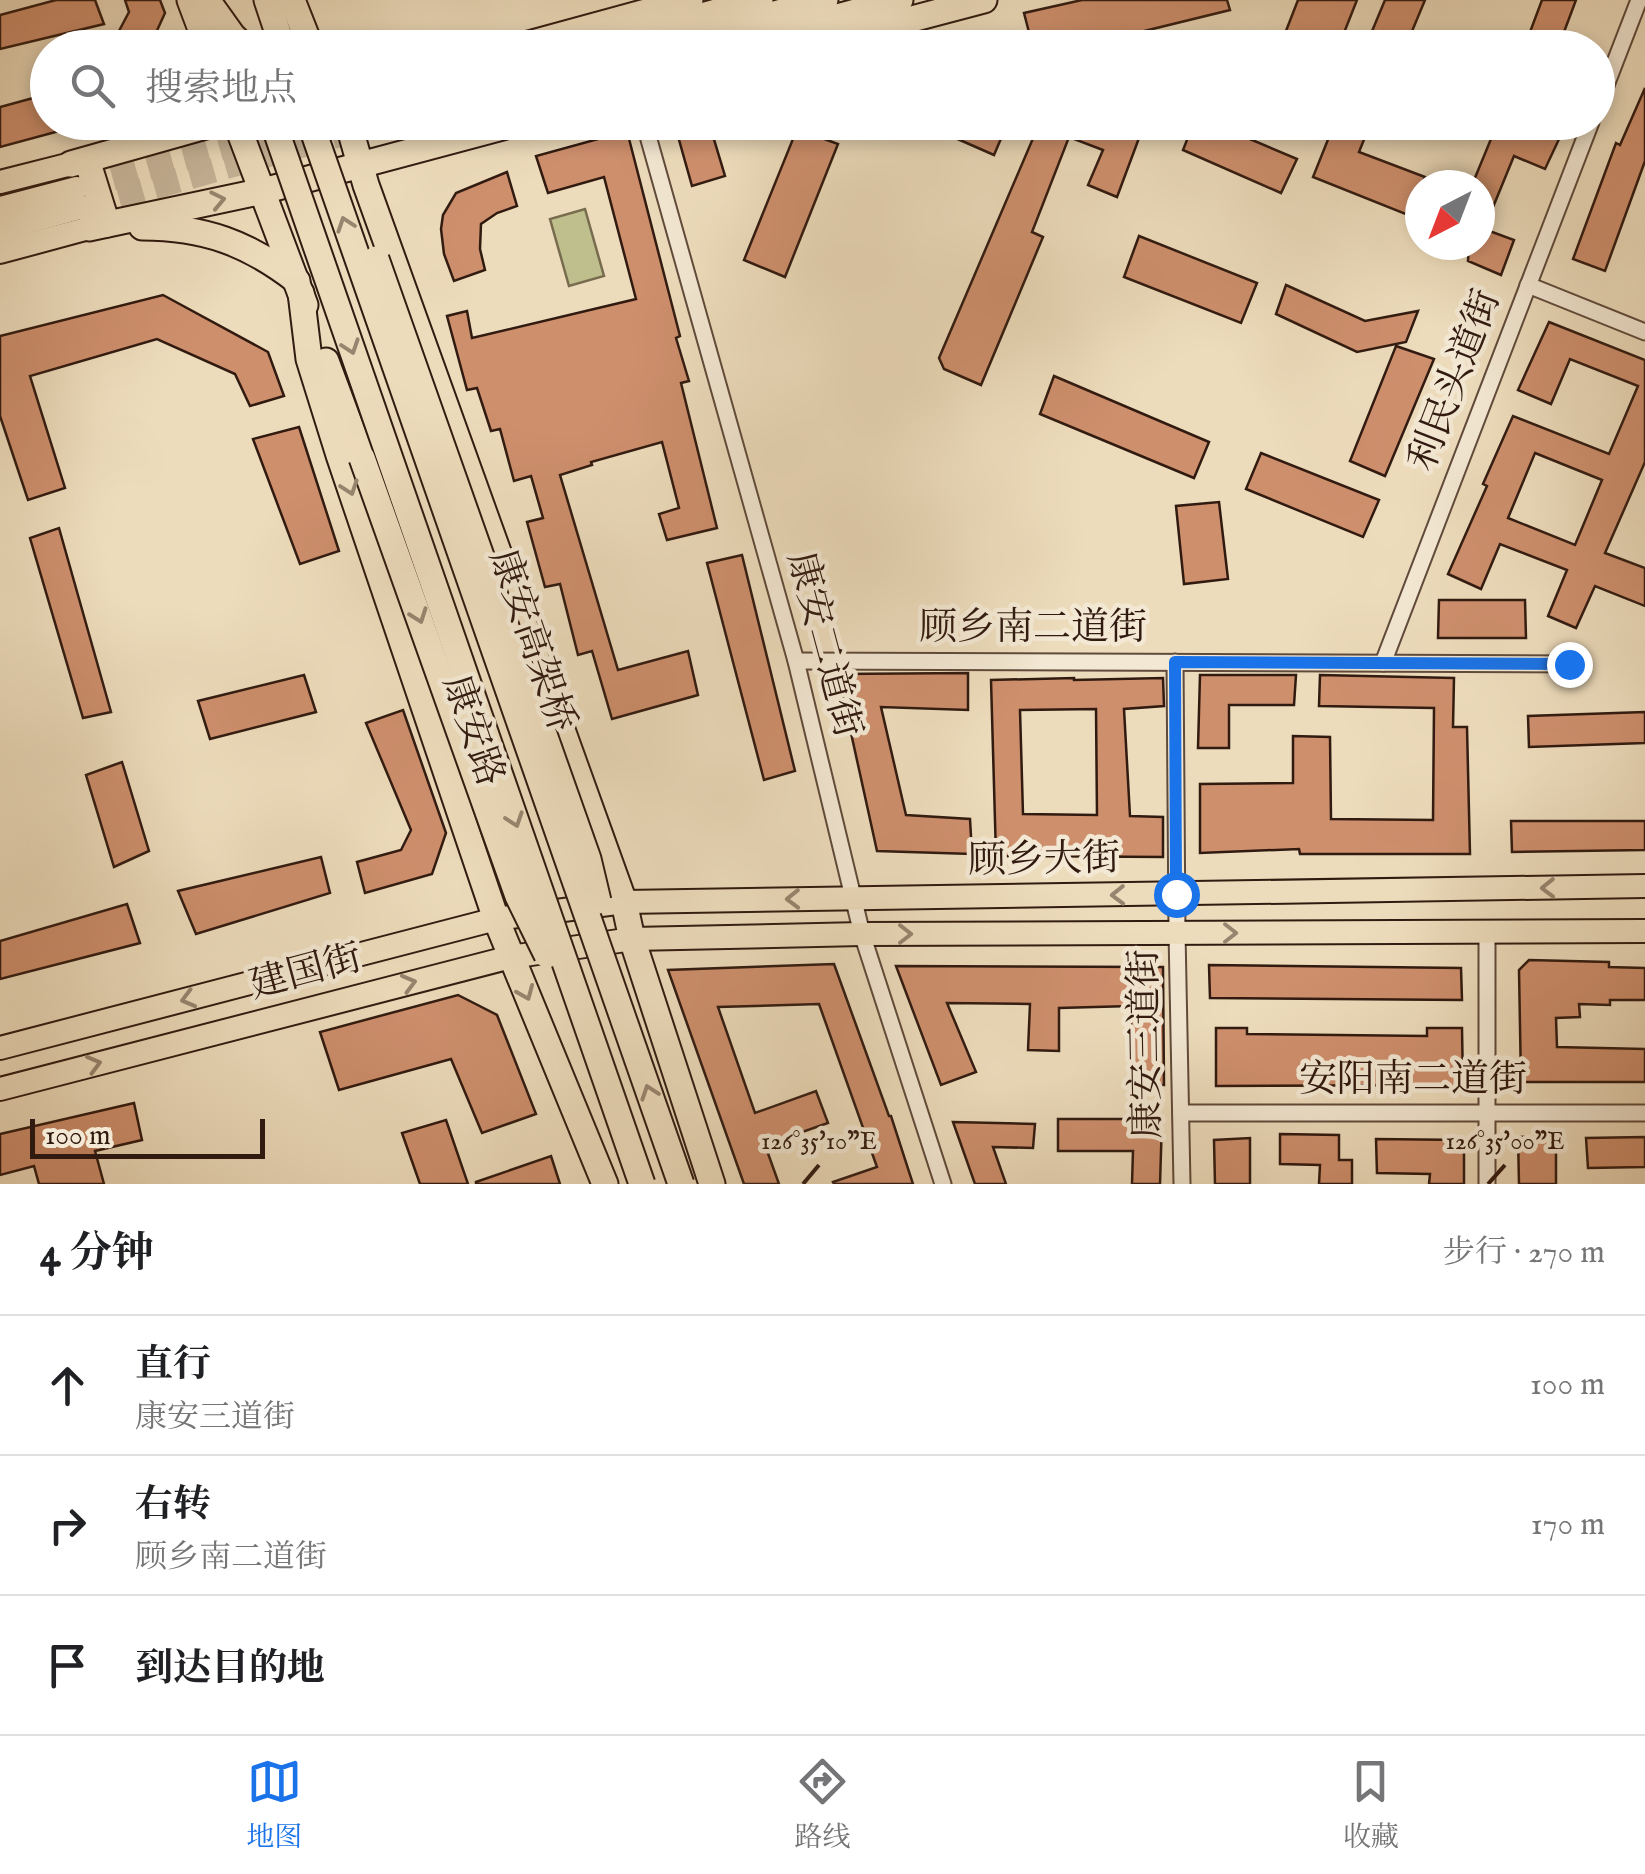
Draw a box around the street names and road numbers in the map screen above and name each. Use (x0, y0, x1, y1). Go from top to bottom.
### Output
street label: 利民头道街 (1400, 284, 1512, 478)
street label: 康安高架桥 (477, 543, 585, 739)
street label: 康安二道街 (775, 547, 871, 743)
street label: 顾乡南二道街 (919, 605, 1147, 653)
street label: 康安路 (431, 669, 513, 793)
street label: 顾乡大街 (968, 836, 1120, 886)
street label: 建国街 (245, 935, 367, 1011)
street label: 康安三道街 (1121, 949, 1173, 1139)
street label: 安阳南二道街 (1299, 1057, 1527, 1105)

